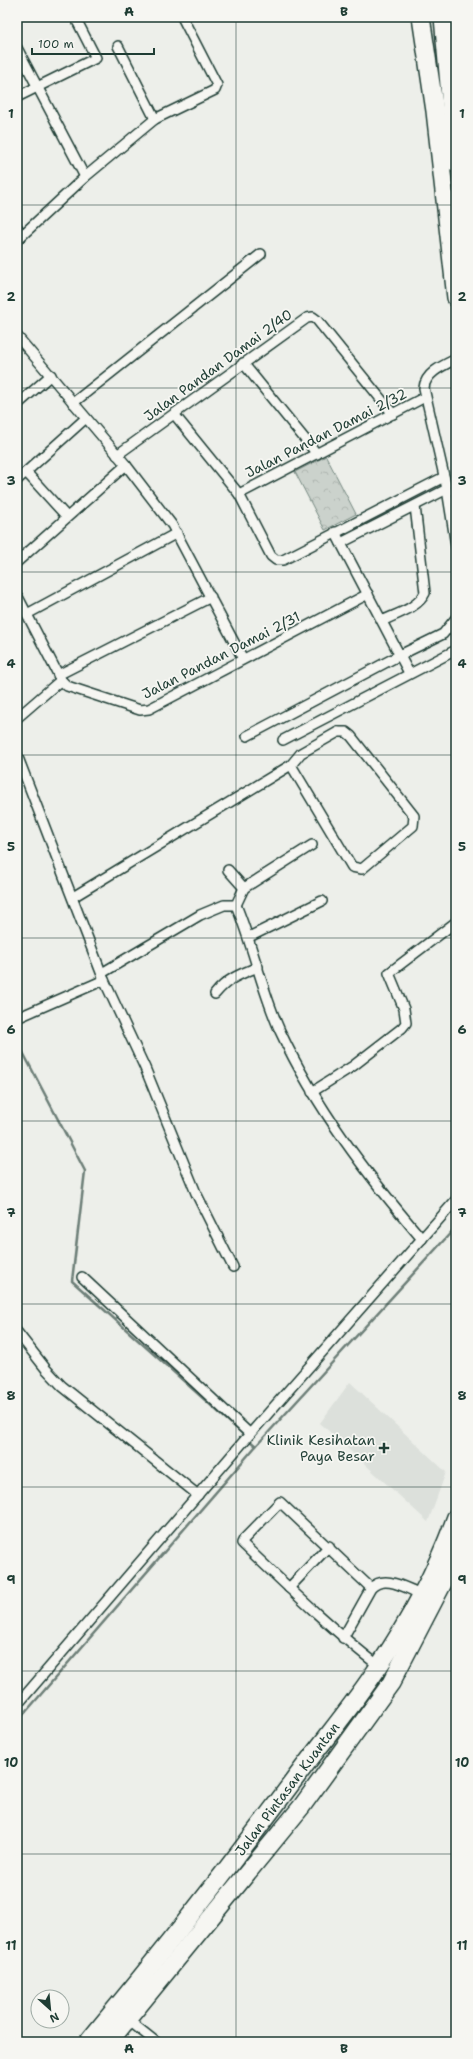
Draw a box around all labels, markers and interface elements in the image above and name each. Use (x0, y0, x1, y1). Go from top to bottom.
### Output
text: A (124, 3, 134, 20)
text: B (340, 3, 348, 20)
scale bar (32, 30, 154, 56)
text: 100 m (38, 36, 74, 52)
text: 1 (8, 105, 14, 122)
text: 1 (459, 105, 465, 122)
text: 2 (6, 288, 16, 305)
text: 2 (457, 288, 467, 305)
street label: Jalan Pandan Damai 2/40 (140, 305, 296, 425)
street label: Jalan Pandan Damai 2/32 (242, 384, 410, 482)
text: 3 (6, 472, 16, 489)
text: 3 (457, 472, 467, 489)
street label: Jalan Pandan Damai 2/31 (139, 607, 303, 703)
text: 4 (6, 655, 16, 672)
text: 4 (457, 655, 467, 672)
text: 5 (7, 838, 15, 855)
text: 5 (458, 838, 466, 855)
text: 6 (6, 1021, 16, 1038)
text: 6 (457, 1021, 467, 1038)
text: 7 (6, 1204, 16, 1221)
text: 7 (457, 1204, 467, 1221)
text: 8 (6, 1387, 16, 1404)
text: 8 (457, 1387, 467, 1404)
place label: Klinik Kesihatan Paya Besar (267, 1431, 375, 1465)
marker: Klinik Kesihatan Paya Besar (378, 1442, 390, 1454)
text: 9 (6, 1571, 16, 1588)
text: 9 (457, 1571, 467, 1588)
street label: Jalan Pintasan Kuantan (231, 1718, 344, 1860)
text: 10 (4, 1754, 18, 1771)
text: 10 (455, 1754, 469, 1771)
text: 11 (5, 1937, 17, 1954)
text: 11 (456, 1937, 468, 1954)
north arrow (30, 1989, 70, 2029)
text: N (47, 2009, 62, 2026)
text: A (124, 2040, 134, 2057)
text: B (340, 2040, 348, 2057)

